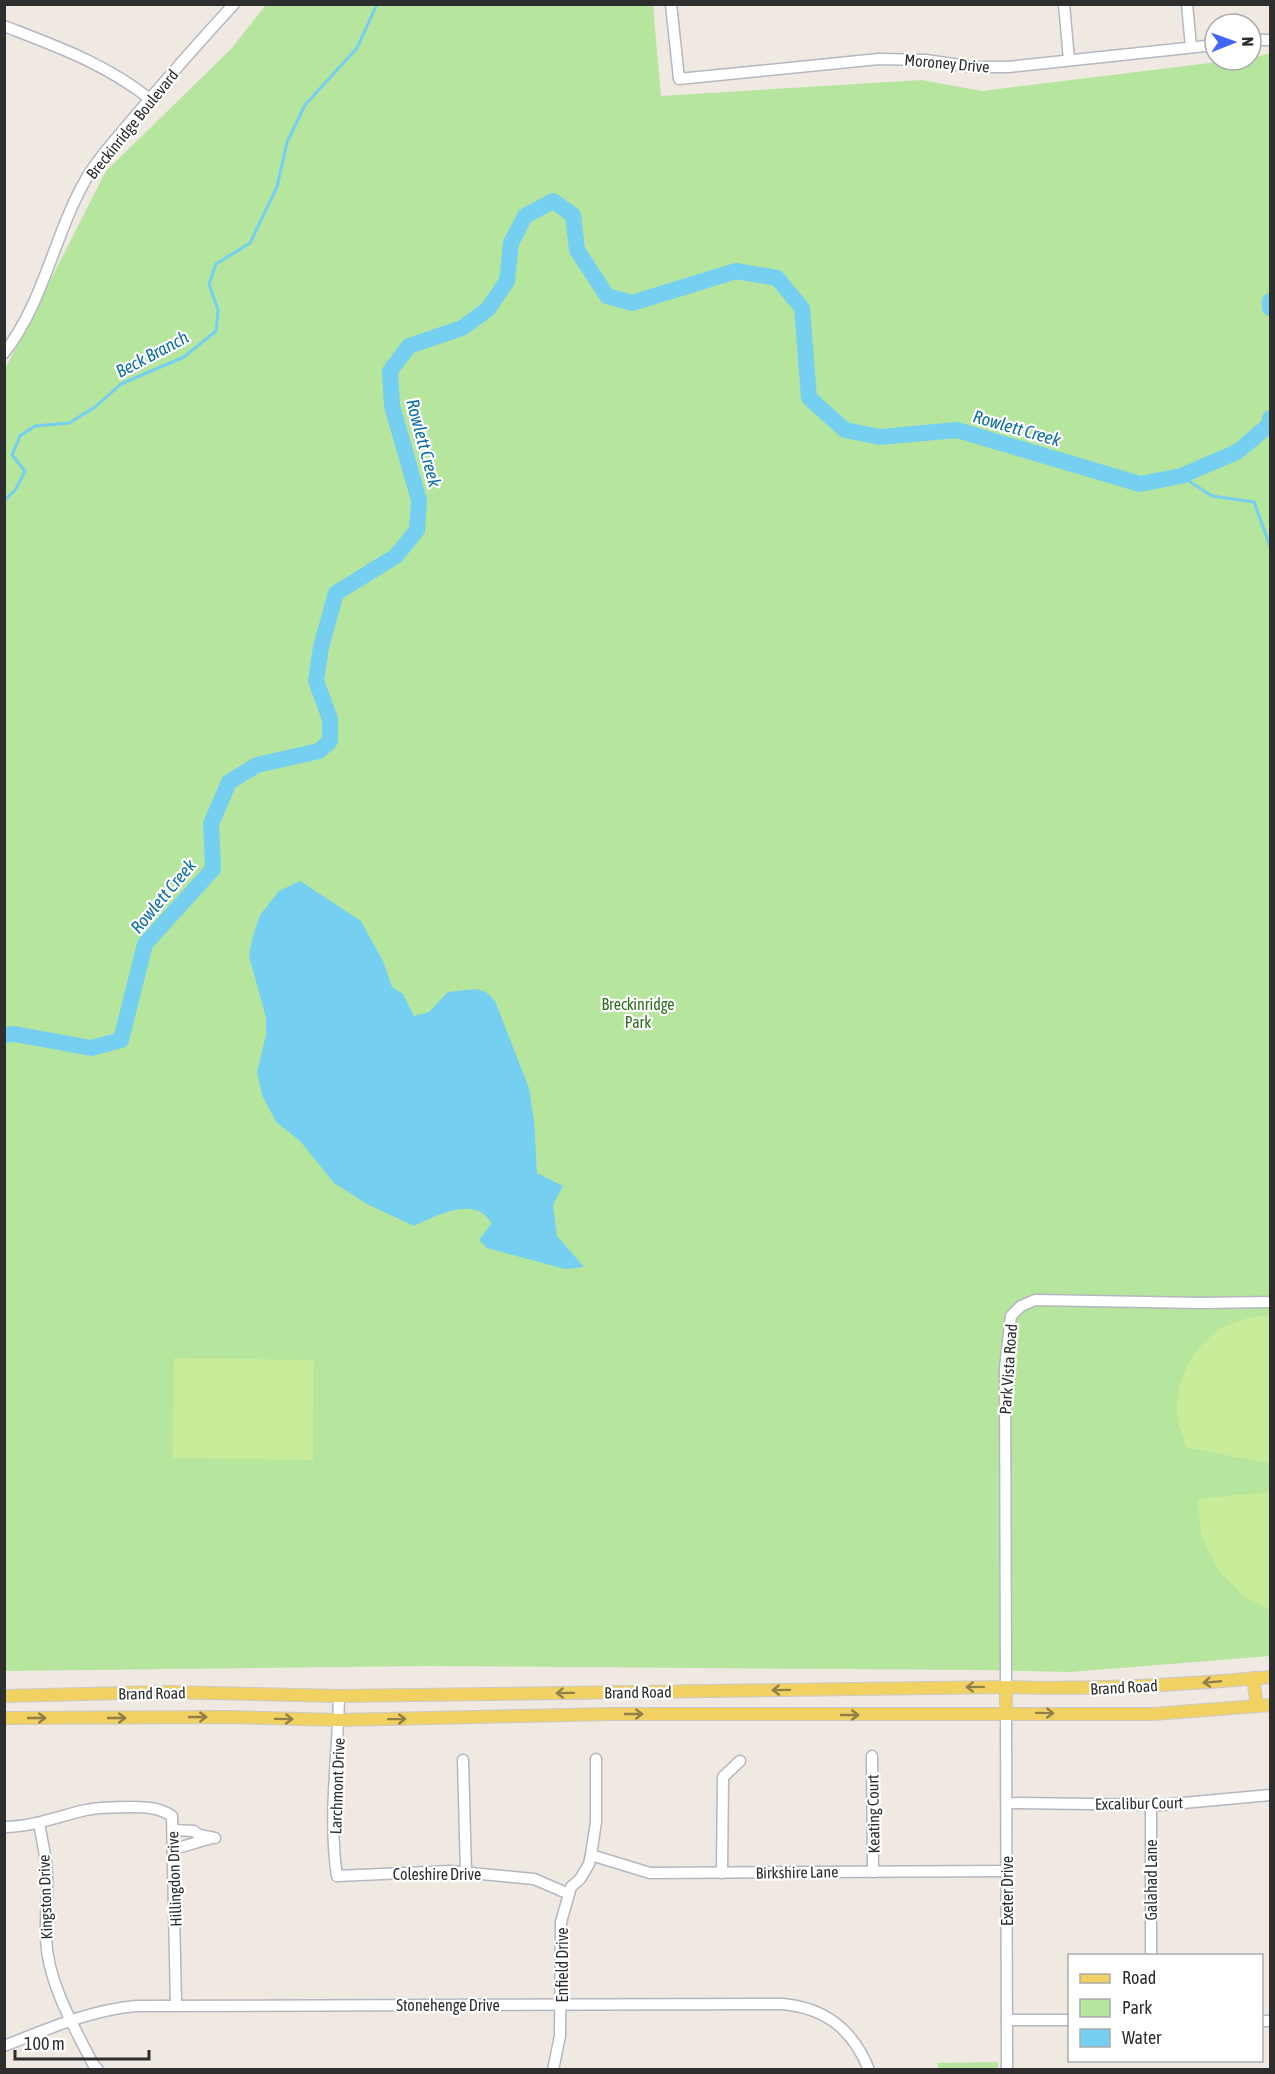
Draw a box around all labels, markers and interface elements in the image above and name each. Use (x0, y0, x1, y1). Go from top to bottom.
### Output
north arrow (1203, 12, 1263, 72)
text: N (1239, 37, 1257, 47)
street label: Moroney Drive (904, 50, 990, 77)
street label: Breckinridge Boulevard (82, 66, 182, 183)
water label: Beck Branch (112, 326, 192, 382)
water label: Rowlett Creek (402, 397, 446, 490)
water label: Rowlett Creek (971, 405, 1064, 451)
water label: Rowlett Creek (126, 854, 201, 937)
park label: Breckinridge Park (601, 995, 675, 1031)
street label: Park Vista Road (996, 1323, 1020, 1415)
street label: Brand Road (1090, 1676, 1158, 1698)
one-way arrow (1203, 1677, 1223, 1688)
street label: Brand Road (604, 1682, 672, 1702)
one-way arrow (966, 1682, 986, 1693)
street label: Brand Road (118, 1683, 186, 1703)
one-way arrow (771, 1684, 791, 1696)
one-way arrow (555, 1687, 575, 1699)
one-way arrow (1035, 1707, 1055, 1719)
one-way arrow (624, 1708, 644, 1720)
one-way arrow (840, 1709, 860, 1721)
one-way arrow (187, 1711, 207, 1723)
one-way arrow (26, 1712, 46, 1724)
one-way arrow (107, 1712, 127, 1724)
one-way arrow (274, 1713, 294, 1724)
one-way arrow (387, 1713, 407, 1724)
street label: Larchmont Drive (326, 1737, 348, 1835)
street label: Keating Court (863, 1774, 884, 1854)
street label: Excalibur Court (1095, 1793, 1184, 1813)
street label: Hillingdon Drive (163, 1831, 186, 1927)
street label: Galahad Lane (1142, 1839, 1160, 1921)
street label: Kingston Drive (35, 1854, 56, 1940)
street label: Exeter Drive (998, 1856, 1016, 1926)
street label: Birkshire Lane (755, 1862, 839, 1882)
street label: Coleshire Drive (393, 1865, 481, 1883)
street label: Enfield Drive (553, 1928, 571, 2002)
legend (1068, 1954, 1263, 2062)
text: Road (1122, 1967, 1156, 1988)
street label: Stonehenge Drive (396, 1996, 500, 2015)
text: Park (1122, 1997, 1152, 2018)
scale bar (15, 2023, 148, 2061)
text: Water (1122, 2027, 1162, 2048)
text: 100 m (24, 2033, 65, 2054)

